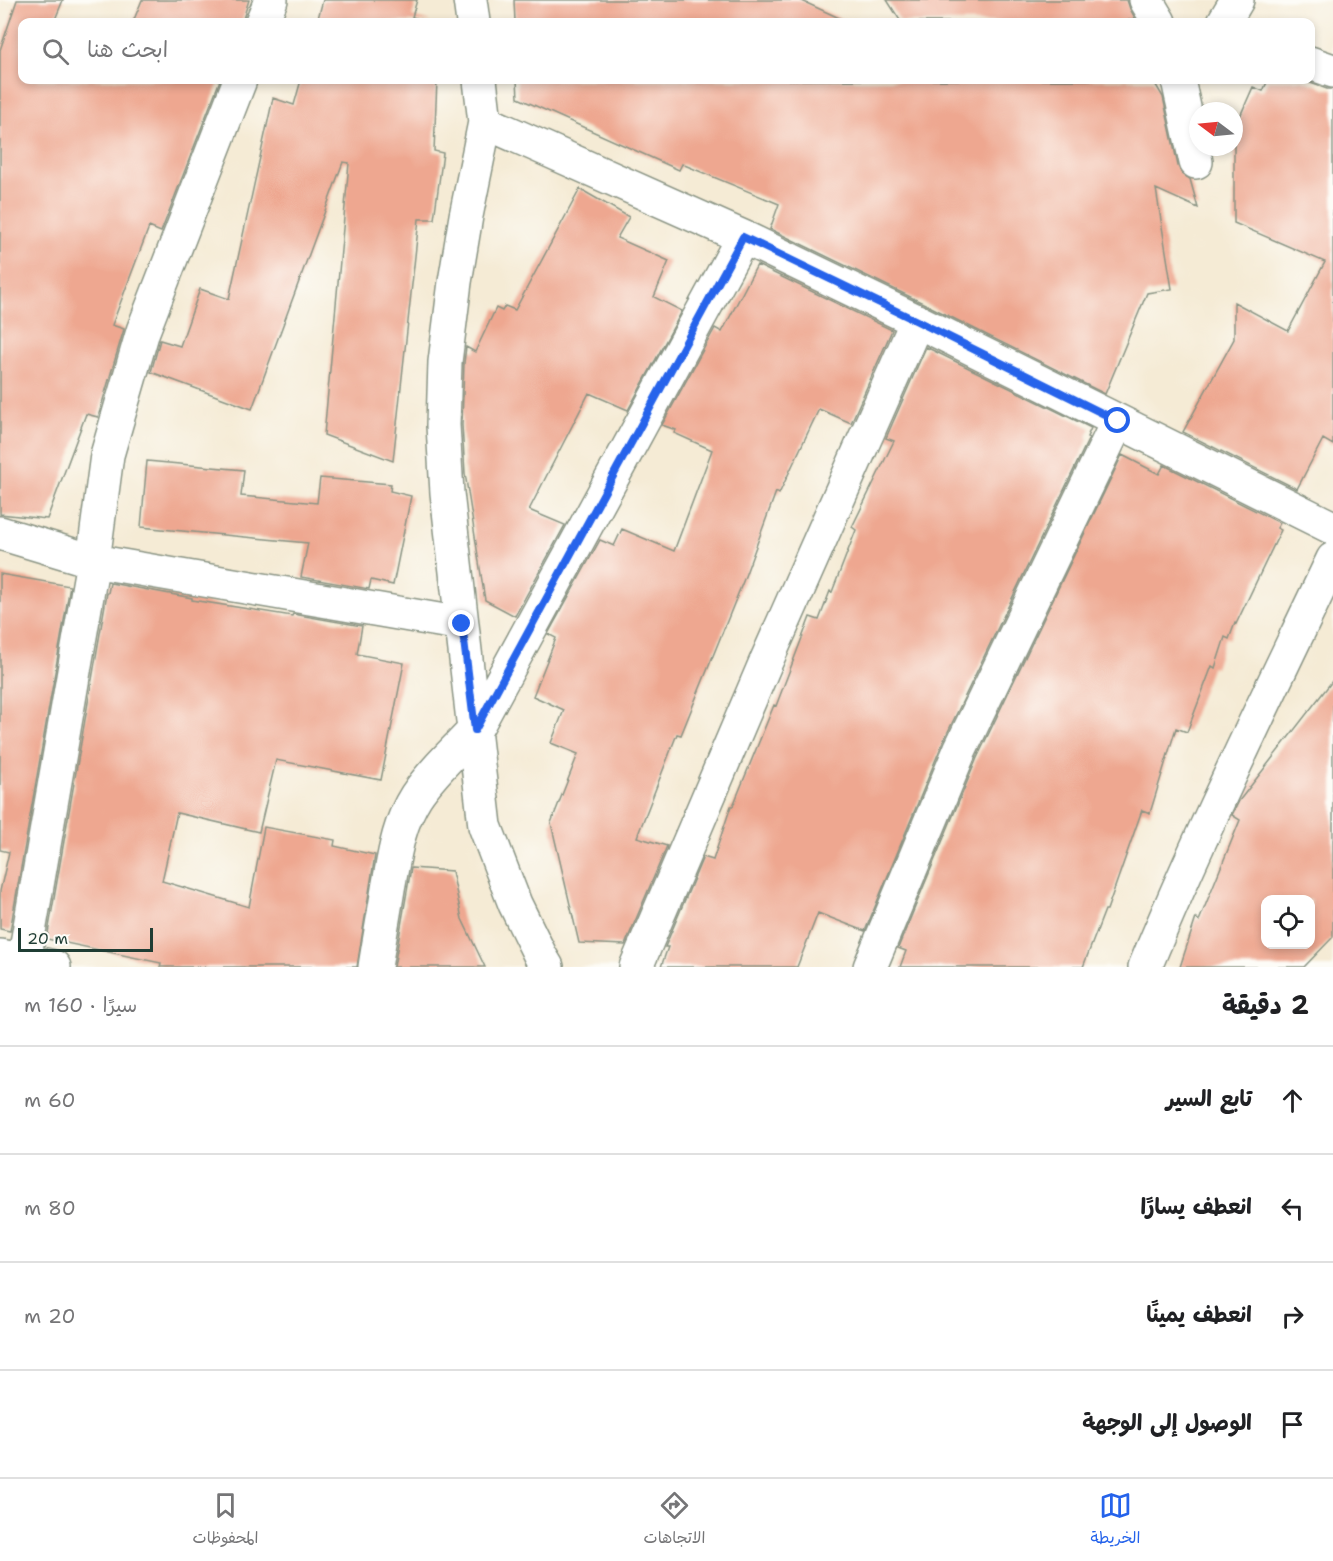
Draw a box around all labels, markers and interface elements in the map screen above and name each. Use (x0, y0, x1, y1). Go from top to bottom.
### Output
search box (18, 18, 1315, 84)
icon: search (39, 35, 72, 68)
text: ابحث هنا (87, 35, 168, 64)
north arrow (1189, 102, 1243, 156)
route start (1104, 407, 1130, 433)
route end (448, 610, 474, 636)
map controls (1261, 895, 1315, 949)
button: locate (1261, 895, 1315, 949)
scale bar (18, 925, 153, 953)
text: 20 m (27, 928, 68, 949)
text: 2 دقيقة (1222, 987, 1309, 1022)
text: سيرًا · 160 m (24, 992, 137, 1018)
text: تابع السير (1166, 1084, 1252, 1113)
icon: ahead (1276, 1084, 1309, 1117)
text: 60 m (24, 1087, 76, 1113)
text: انعطف يسارًا (1140, 1192, 1252, 1221)
icon: left (1276, 1192, 1309, 1225)
text: 80 m (24, 1195, 76, 1221)
text: انعطف يمينًا (1146, 1300, 1252, 1329)
icon: right (1276, 1300, 1309, 1333)
text: 20 m (24, 1303, 75, 1329)
text: الوصول إلى الوجهة (1082, 1408, 1252, 1437)
icon: arrive (1276, 1408, 1309, 1441)
tab: المحفوظات (193, 1489, 258, 1552)
tab: الاتجاهات (644, 1489, 705, 1552)
tab: الخريطة (1091, 1489, 1140, 1552)

